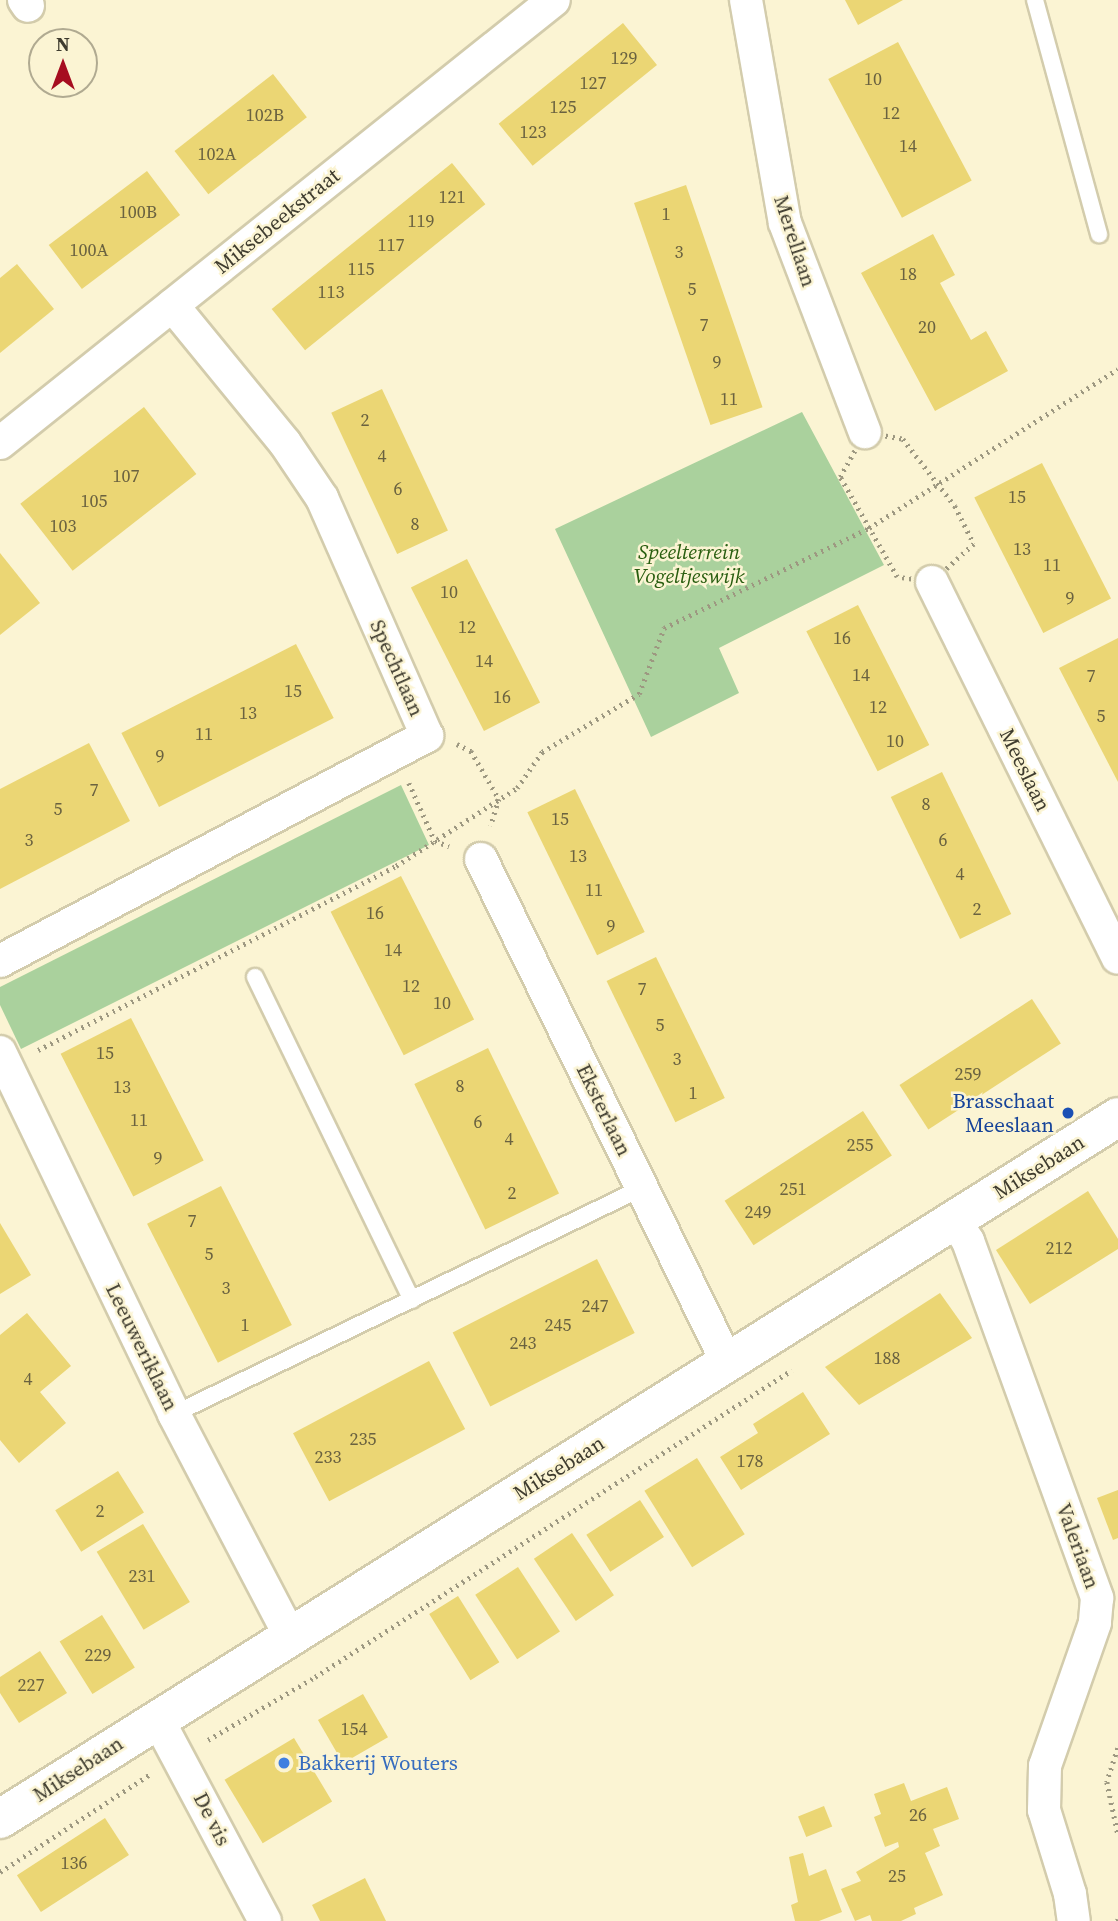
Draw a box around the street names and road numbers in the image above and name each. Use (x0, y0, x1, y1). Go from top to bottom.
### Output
street label: Miksebeekstraat (209, 163, 345, 279)
street label: Merellaan (768, 192, 822, 290)
street label: Spechtlaan (365, 616, 429, 720)
street label: Meeslaan (994, 725, 1056, 815)
street label: Eksterlaan (571, 1060, 637, 1160)
street label: Miksebaan (989, 1129, 1089, 1205)
street label: Leeuweriklaan (100, 1279, 184, 1415)
street label: Miksebaan (509, 1430, 609, 1506)
street label: Valeriaan (1051, 1500, 1105, 1592)
street label: Miksebaan (28, 1731, 128, 1807)
street label: De vis (188, 1788, 236, 1850)

